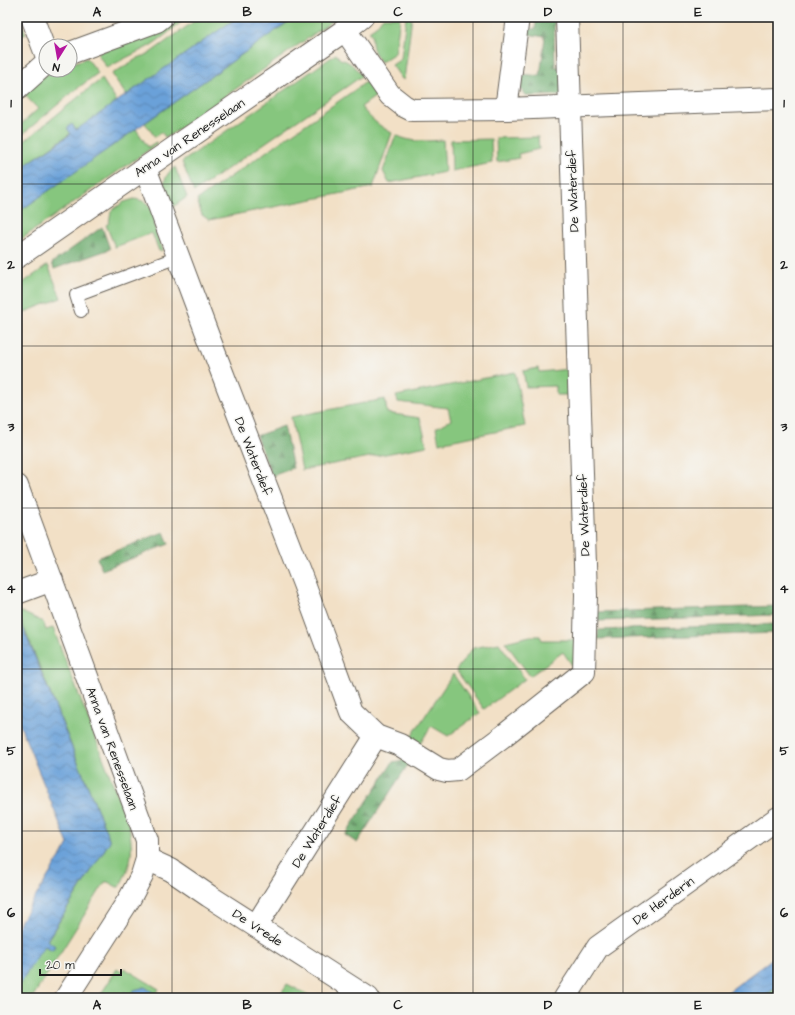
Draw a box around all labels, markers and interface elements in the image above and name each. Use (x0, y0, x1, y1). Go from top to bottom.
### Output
text: A (93, 3, 102, 21)
text: B (242, 3, 252, 21)
text: C (393, 3, 403, 21)
text: D (544, 3, 553, 21)
text: E (694, 3, 702, 21)
north arrow (38, 38, 78, 78)
text: N (51, 59, 61, 75)
text: 1 (10, 94, 12, 112)
street label: Anna van Renesselaan (131, 94, 249, 182)
text: 1 (783, 94, 785, 112)
street label: De Waterdief (563, 149, 583, 232)
text: 2 (6, 256, 15, 274)
text: 2 (779, 256, 788, 274)
street label: De Waterdief (230, 415, 276, 498)
text: 3 (7, 418, 15, 436)
text: 3 (780, 418, 788, 436)
street label: De Waterdief (574, 473, 594, 556)
text: 4 (7, 580, 16, 598)
text: 4 (780, 580, 789, 598)
street label: Anna van Renesselaan (81, 684, 143, 813)
text: 5 (6, 742, 16, 760)
text: 5 (779, 742, 789, 760)
street label: De Waterdief (287, 792, 346, 871)
street label: De Herderin (629, 872, 698, 929)
text: 6 (7, 904, 16, 922)
text: 6 (780, 904, 789, 922)
street label: De Vrede (229, 905, 286, 951)
scale bar (40, 951, 121, 977)
text: 20 m (46, 957, 75, 974)
text: A (93, 996, 102, 1014)
text: B (242, 996, 252, 1014)
text: C (393, 996, 403, 1014)
text: D (544, 996, 553, 1014)
text: E (694, 996, 702, 1014)

